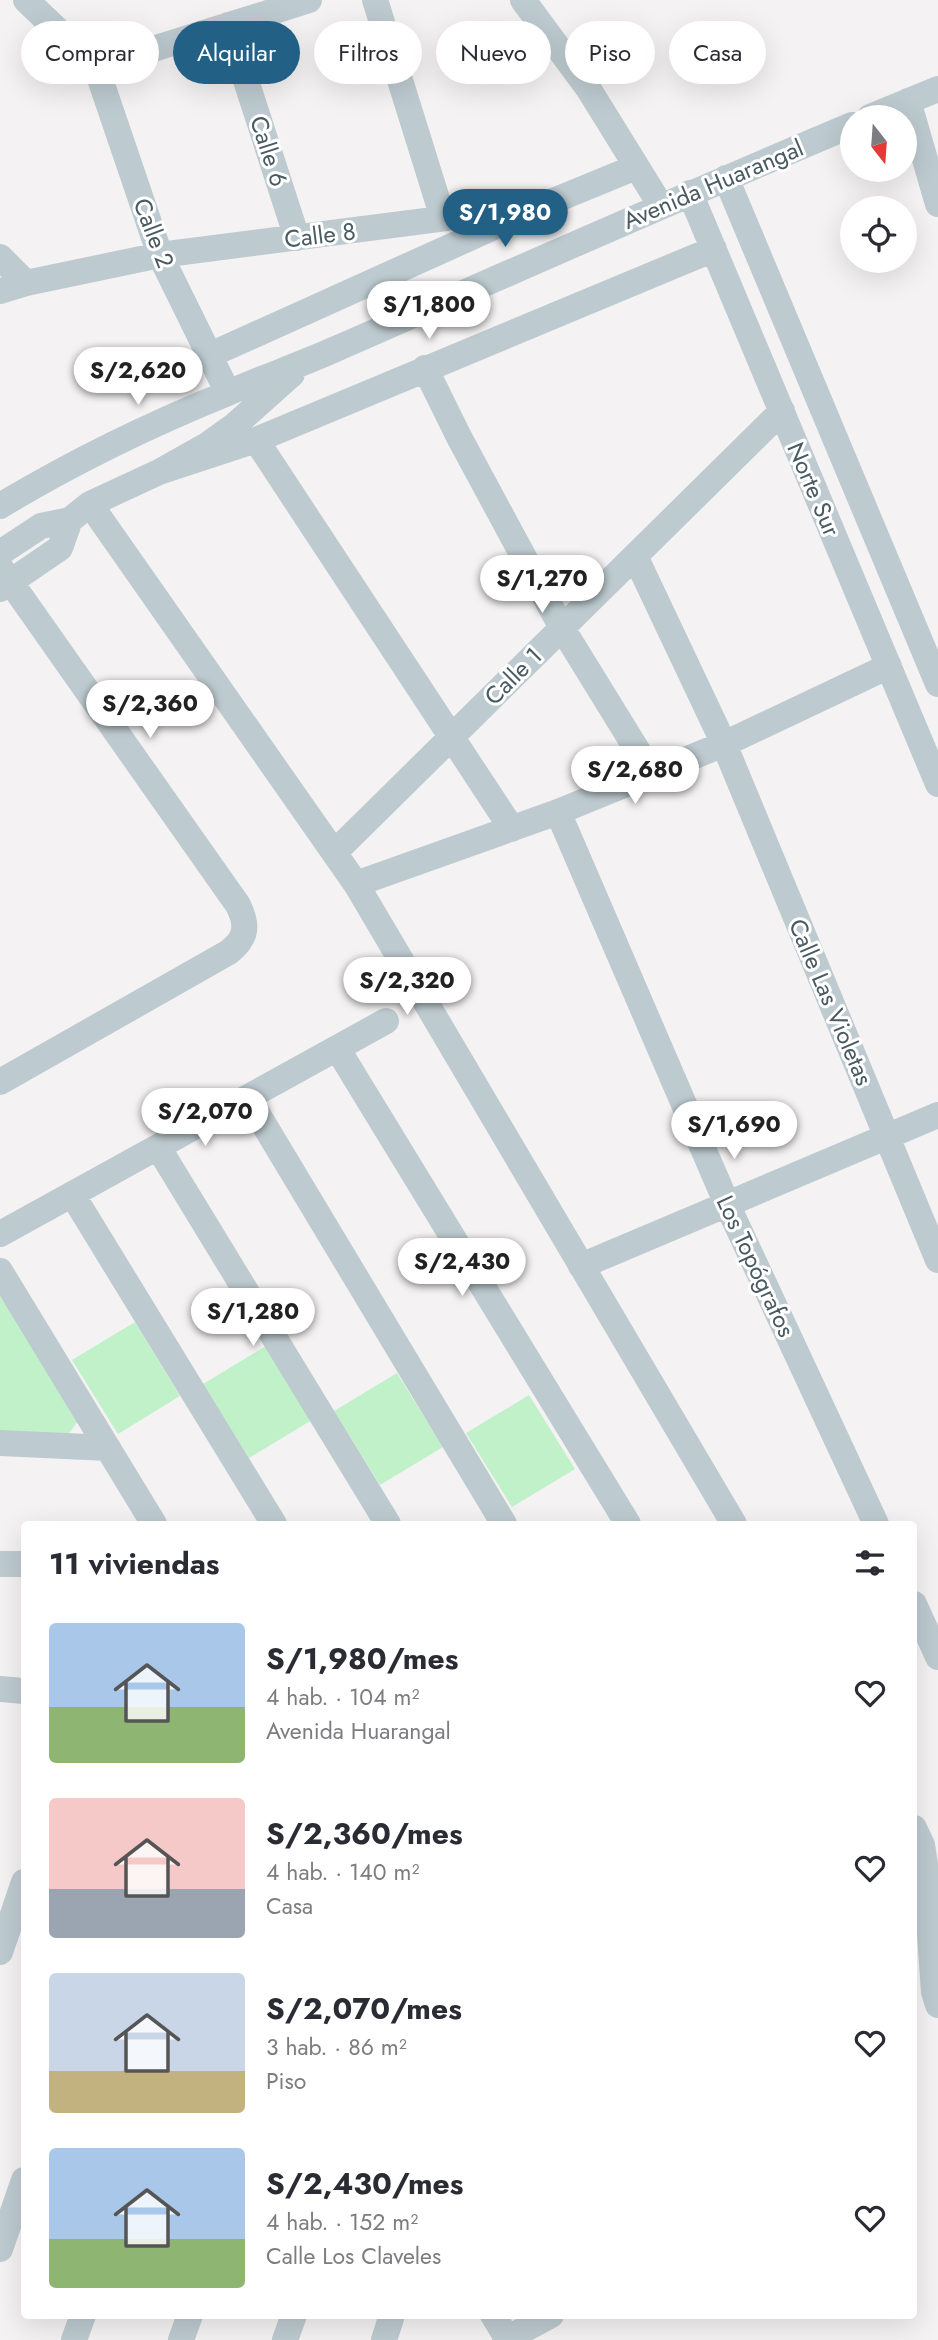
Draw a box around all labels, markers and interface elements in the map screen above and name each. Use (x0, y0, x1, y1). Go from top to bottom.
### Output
chip: Comprar (21, 21, 159, 84)
chip: Alquilar (173, 21, 300, 84)
chip: Filtros (314, 21, 422, 84)
chip: Nuevo (436, 21, 551, 84)
chip: Piso (565, 21, 655, 84)
chip: Casa (669, 21, 766, 84)
north arrow (840, 105, 917, 182)
map controls (840, 105, 917, 273)
street label: Calle 6 (241, 111, 297, 191)
street label: Avenida Huarangal (617, 130, 809, 238)
pin: S/1,980 (440, 190, 570, 249)
street label: Calle 2 (125, 193, 183, 273)
text: S/1,980 (459, 195, 551, 229)
button: locate (840, 196, 917, 273)
street label: Calle 8 (282, 213, 358, 257)
pin: S/1,800 (364, 282, 494, 341)
text: S/1,800 (383, 287, 475, 321)
pin: S/2,620 (73, 348, 203, 407)
text: S/2,620 (90, 353, 186, 387)
street label: Norte Sur (779, 436, 850, 542)
pin: S/1,270 (477, 556, 607, 615)
text: S/1,270 (496, 561, 588, 595)
street label: Calle 1 (476, 639, 550, 713)
pin: S/2,360 (85, 680, 215, 740)
text: S/2,360 (102, 686, 198, 720)
pin: S/2,680 (570, 746, 700, 806)
text: S/2,680 (587, 752, 683, 786)
street label: Calle Las Violetas (780, 913, 882, 1091)
pin: S/2,320 (342, 958, 472, 1017)
text: S/2,320 (359, 963, 455, 997)
pin: S/2,070 (140, 1088, 270, 1148)
text: S/2,070 (157, 1094, 253, 1128)
pin: S/1,690 (669, 1102, 799, 1161)
text: S/1,690 (687, 1107, 781, 1141)
street label: Los Topógrafos (708, 1189, 804, 1343)
pin: S/2,430 (397, 1238, 527, 1298)
text: S/2,430 (414, 1244, 510, 1278)
pin: S/1,280 (188, 1288, 318, 1348)
text: S/1,280 (207, 1294, 299, 1328)
text: 11 viviendas (49, 1542, 220, 1585)
icon: filters (851, 1544, 889, 1582)
text: S/1,980/mes (266, 1637, 458, 1680)
icon: home (105, 1651, 189, 1735)
icon: heart (851, 1674, 889, 1712)
text: 4 hab. · 104 m² (266, 1680, 419, 1714)
text: Avenida Huarangal (266, 1714, 451, 1748)
text: S/2,360/mes (266, 1812, 463, 1855)
icon: home (105, 1826, 189, 1910)
icon: heart (851, 1849, 889, 1887)
text: 4 hab. · 140 m² (266, 1855, 419, 1889)
text: Casa (266, 1889, 313, 1923)
text: S/2,070/mes (266, 1987, 462, 2030)
icon: home (105, 2001, 189, 2085)
icon: heart (851, 2024, 889, 2062)
text: 3 hab. · 86 m² (266, 2030, 407, 2064)
text: Piso (266, 2064, 306, 2098)
text: S/2,430/mes (266, 2162, 463, 2205)
icon: home (105, 2176, 189, 2260)
icon: heart (851, 2199, 889, 2237)
text: 4 hab. · 152 m² (266, 2205, 418, 2239)
text: Calle Los Claveles (266, 2239, 441, 2273)

